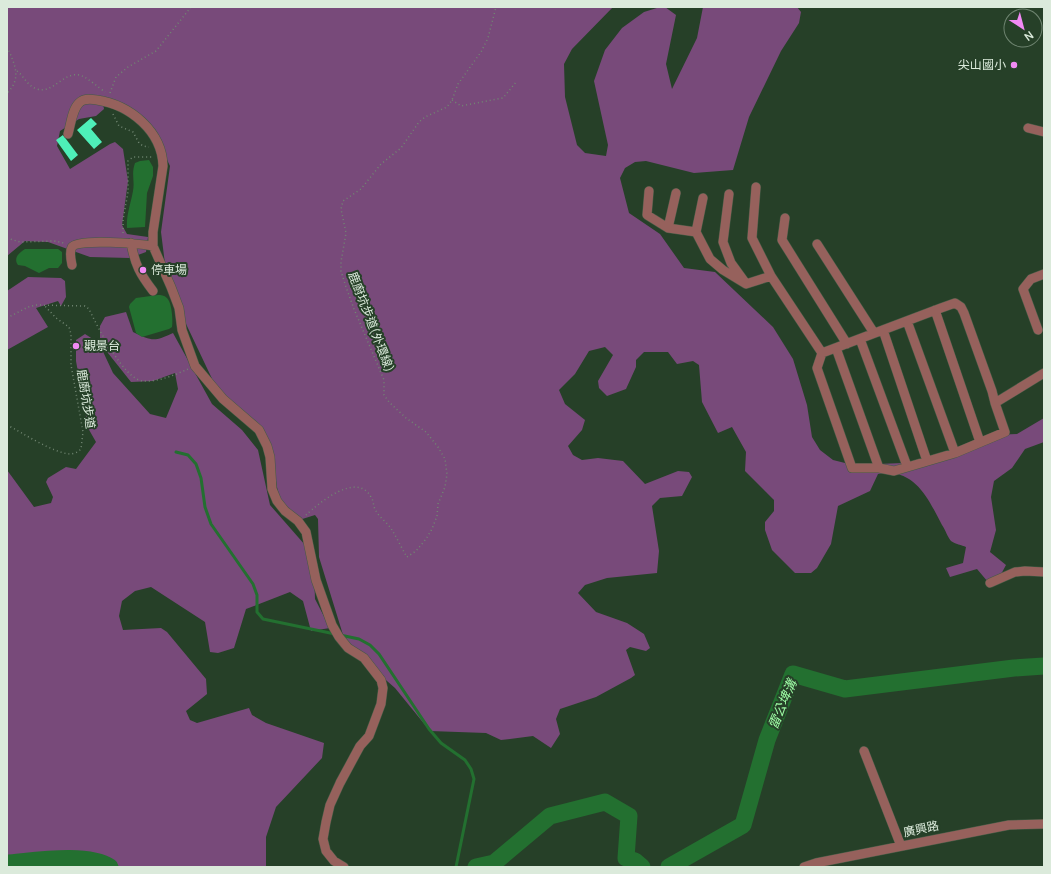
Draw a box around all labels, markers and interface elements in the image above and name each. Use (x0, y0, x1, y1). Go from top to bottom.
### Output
north arrow (1003, 8, 1043, 48)
text: N (1021, 28, 1037, 45)
place label: 尖山國小 (958, 56, 1006, 73)
marker: 尖山國小 (1009, 60, 1019, 70)
place label: 停車場 (151, 261, 187, 278)
marker: 停車場 (138, 265, 148, 275)
street label: 鹿廚坑步道(外環線) (344, 269, 398, 374)
place label: 觀景台 (84, 337, 120, 354)
marker: 觀景台 (71, 341, 81, 351)
street label: 鹿廚坑步道 (73, 368, 100, 430)
water label: 雷公埤溝 (764, 675, 801, 731)
street label: 廣興路 (902, 816, 940, 841)

